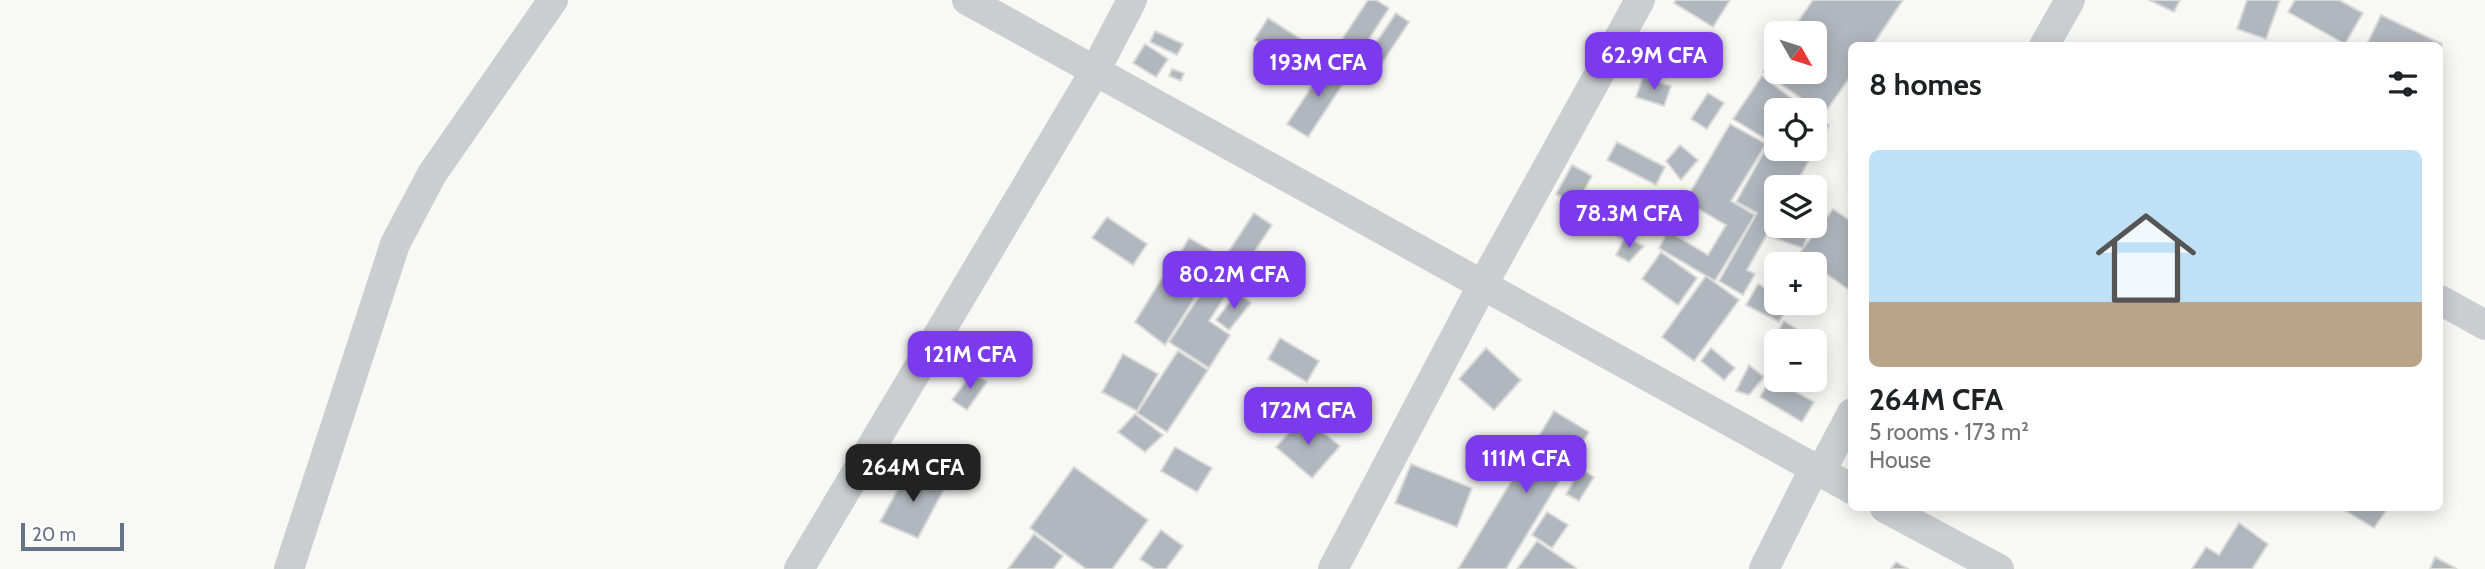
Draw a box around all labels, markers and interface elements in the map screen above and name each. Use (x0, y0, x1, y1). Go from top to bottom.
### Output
north arrow (1764, 21, 1827, 84)
map controls (1764, 21, 1827, 392)
pin: 62.9M CFA (1574, 32, 1734, 92)
pin: 193M CFA (1246, 40, 1390, 99)
text: 62.9M CFA (1601, 41, 1707, 69)
text: 193M CFA (1269, 48, 1367, 76)
icon: filters (2384, 65, 2422, 103)
text: 8 homes (1869, 66, 1982, 103)
button: locate (1764, 98, 1827, 161)
button: layers (1764, 175, 1827, 238)
pin: 78.3M CFA (1549, 190, 1709, 250)
icon: home (2083, 195, 2209, 321)
text: 78.3M CFA (1576, 199, 1682, 227)
pin: 80.2M CFA (1154, 252, 1314, 311)
button: + (1764, 252, 1827, 315)
text: 80.2M CFA (1179, 260, 1289, 288)
button: − (1764, 329, 1827, 392)
pin: 121M CFA (898, 332, 1042, 391)
text: 121M CFA (924, 340, 1016, 368)
text: 264M CFA (1869, 381, 2003, 418)
pin: 172M CFA (1236, 388, 1380, 447)
text: 172M CFA (1260, 396, 1356, 424)
text: 5 rooms · 173 m² (1869, 418, 2029, 446)
pin: 111M CFA (1454, 435, 1598, 495)
pin: 264M CFA (841, 444, 985, 504)
text: 111M CFA (1481, 444, 1571, 472)
text: House (1869, 446, 1931, 474)
text: 264M CFA (862, 453, 964, 481)
scale bar (21, 520, 124, 552)
text: 20 m (32, 523, 76, 546)

